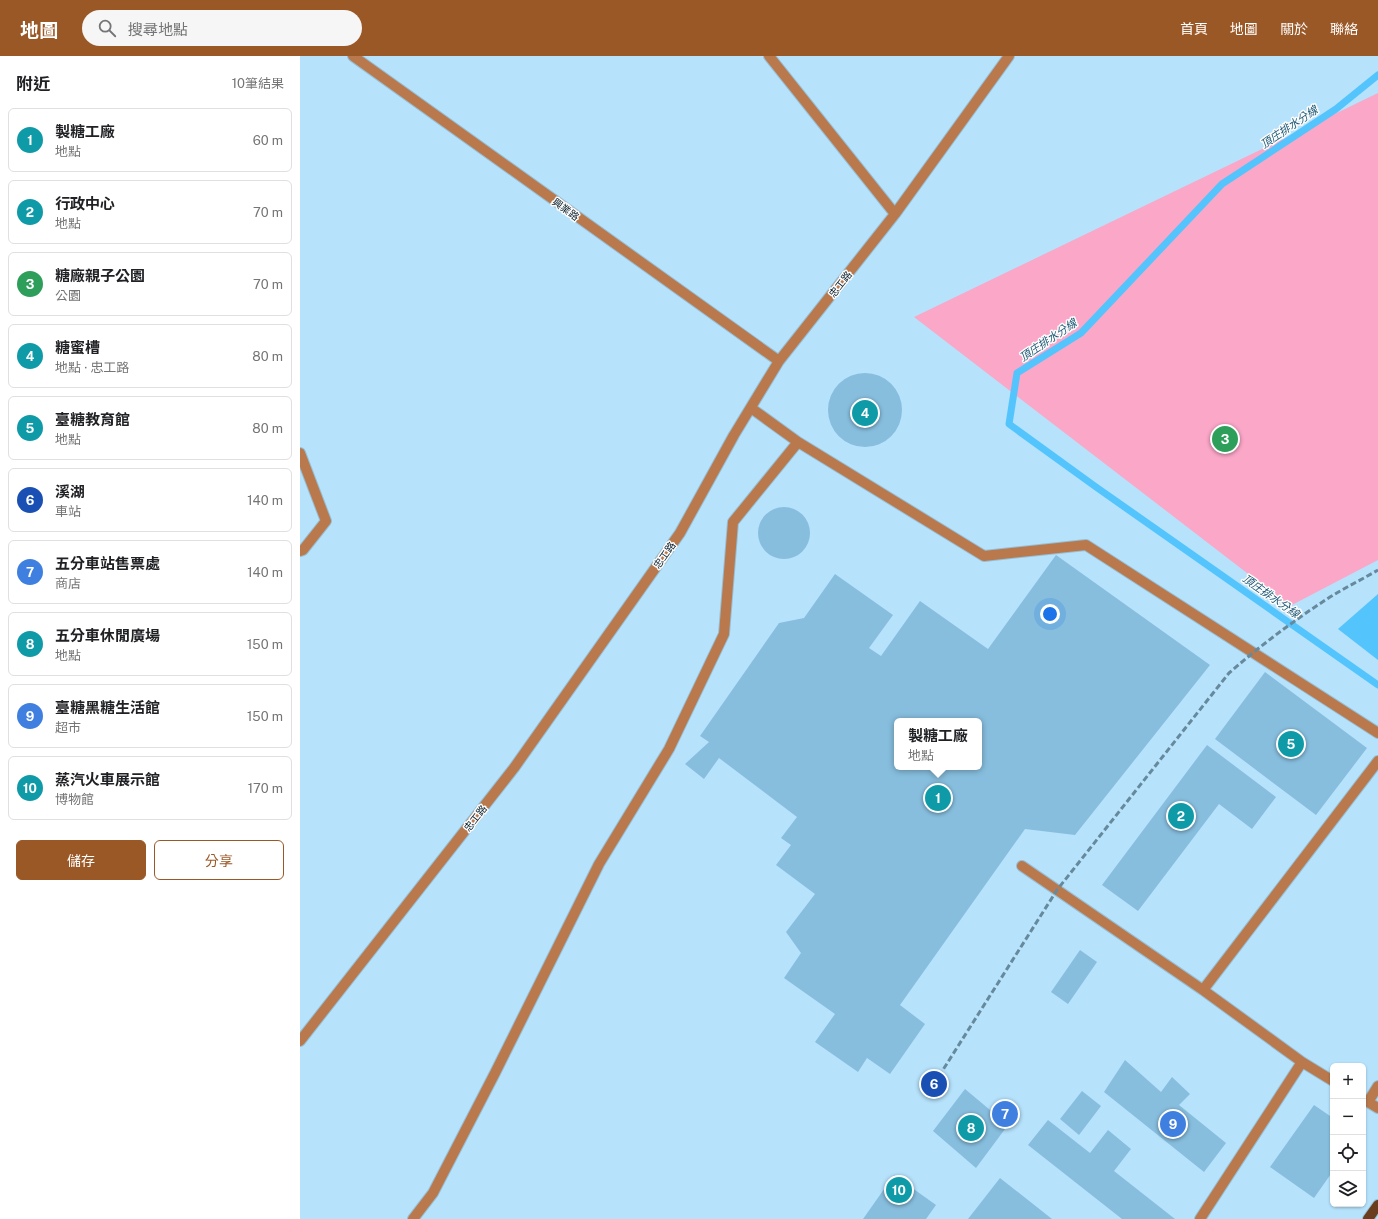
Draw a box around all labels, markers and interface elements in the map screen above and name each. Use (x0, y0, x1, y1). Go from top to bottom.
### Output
search box (82, 10, 362, 46)
icon: search (96, 17, 118, 39)
text: 地圖 (20, 19, 58, 41)
text: 搜尋地點 (128, 21, 188, 38)
text: 首頁 (1180, 21, 1208, 37)
text: 地圖 (1230, 21, 1258, 37)
text: 關於 (1280, 21, 1308, 37)
text: 聯絡 (1330, 21, 1358, 37)
text: 附近 (16, 74, 50, 94)
text: 10筆結果 (232, 76, 284, 91)
water label: 頂庄排水分線 (1258, 102, 1321, 150)
text: 製糖工廠 (55, 123, 115, 140)
text: 1 (27, 133, 33, 148)
text: 60 m (253, 133, 283, 148)
text: 地點 (55, 144, 81, 159)
text: 行政中心 (55, 195, 115, 212)
street label: 興業路 (550, 195, 582, 223)
text: 2 (26, 205, 34, 220)
text: 70 m (253, 205, 283, 220)
text: 地點 (55, 216, 81, 231)
text: 糖廠親子公園 (55, 267, 145, 284)
street label: 忠工路 (826, 268, 854, 300)
text: 3 (26, 277, 34, 292)
text: 70 m (253, 277, 283, 292)
text: 公園 (55, 288, 81, 303)
water label: 頂庄排水分線 (1017, 315, 1080, 363)
text: 糖蜜槽 (55, 339, 100, 356)
text: 4 (26, 349, 34, 364)
text: 80 m (252, 349, 283, 364)
text: 地點 · 忠工路 (55, 360, 129, 375)
pin: 4 (852, 398, 878, 428)
text: 臺糖教育館 (55, 411, 130, 428)
text: 5 (26, 421, 34, 436)
text: 80 m (252, 421, 283, 436)
pin: 3 (1212, 424, 1238, 454)
text: 地點 (55, 432, 81, 447)
text: 溪湖 (55, 483, 85, 500)
text: 6 (26, 493, 34, 508)
text: 140 m (247, 493, 283, 508)
text: 車站 (55, 504, 81, 519)
street label: 忠工路 (650, 539, 678, 571)
text: 五分車站售票處 (55, 555, 160, 572)
text: 7 (26, 565, 34, 580)
text: 140 m (247, 565, 283, 580)
water label: 頂庄排水分線 (1241, 572, 1303, 621)
text: 商店 (55, 576, 81, 591)
your location (1040, 604, 1060, 624)
text: 五分車休閒廣場 (55, 627, 160, 644)
text: 8 (26, 637, 34, 652)
text: 150 m (247, 637, 283, 652)
text: 地點 (55, 648, 81, 663)
text: 臺糖黑糖生活館 (55, 699, 160, 716)
text: 9 (26, 709, 34, 724)
text: 150 m (247, 709, 283, 724)
popup (894, 718, 982, 770)
text: 超市 (55, 720, 81, 735)
text: 製糖工廠 (908, 727, 968, 744)
pin: 5 (1278, 729, 1304, 759)
text: 地點 (908, 748, 934, 763)
text: 蒸汽火車展示館 (55, 771, 160, 788)
text: 10 (23, 781, 37, 796)
text: 170 m (248, 781, 283, 796)
pin: 1 (925, 783, 951, 813)
text: 博物館 (55, 792, 94, 807)
pin: 2 (1168, 801, 1194, 831)
street label: 忠工路 (461, 802, 489, 834)
button: 儲存 (16, 840, 146, 880)
button: 分享 (154, 840, 284, 880)
map controls (1330, 1063, 1366, 1207)
button: + (1330, 1063, 1366, 1099)
pin: 6 (921, 1069, 947, 1099)
pin: 7 (992, 1099, 1018, 1129)
button: − (1330, 1099, 1366, 1135)
pin: 9 (1160, 1109, 1186, 1139)
pin: 8 (958, 1113, 984, 1143)
button: locate (1330, 1135, 1366, 1171)
button: layers (1330, 1171, 1366, 1207)
pin: 10 (886, 1175, 912, 1205)

